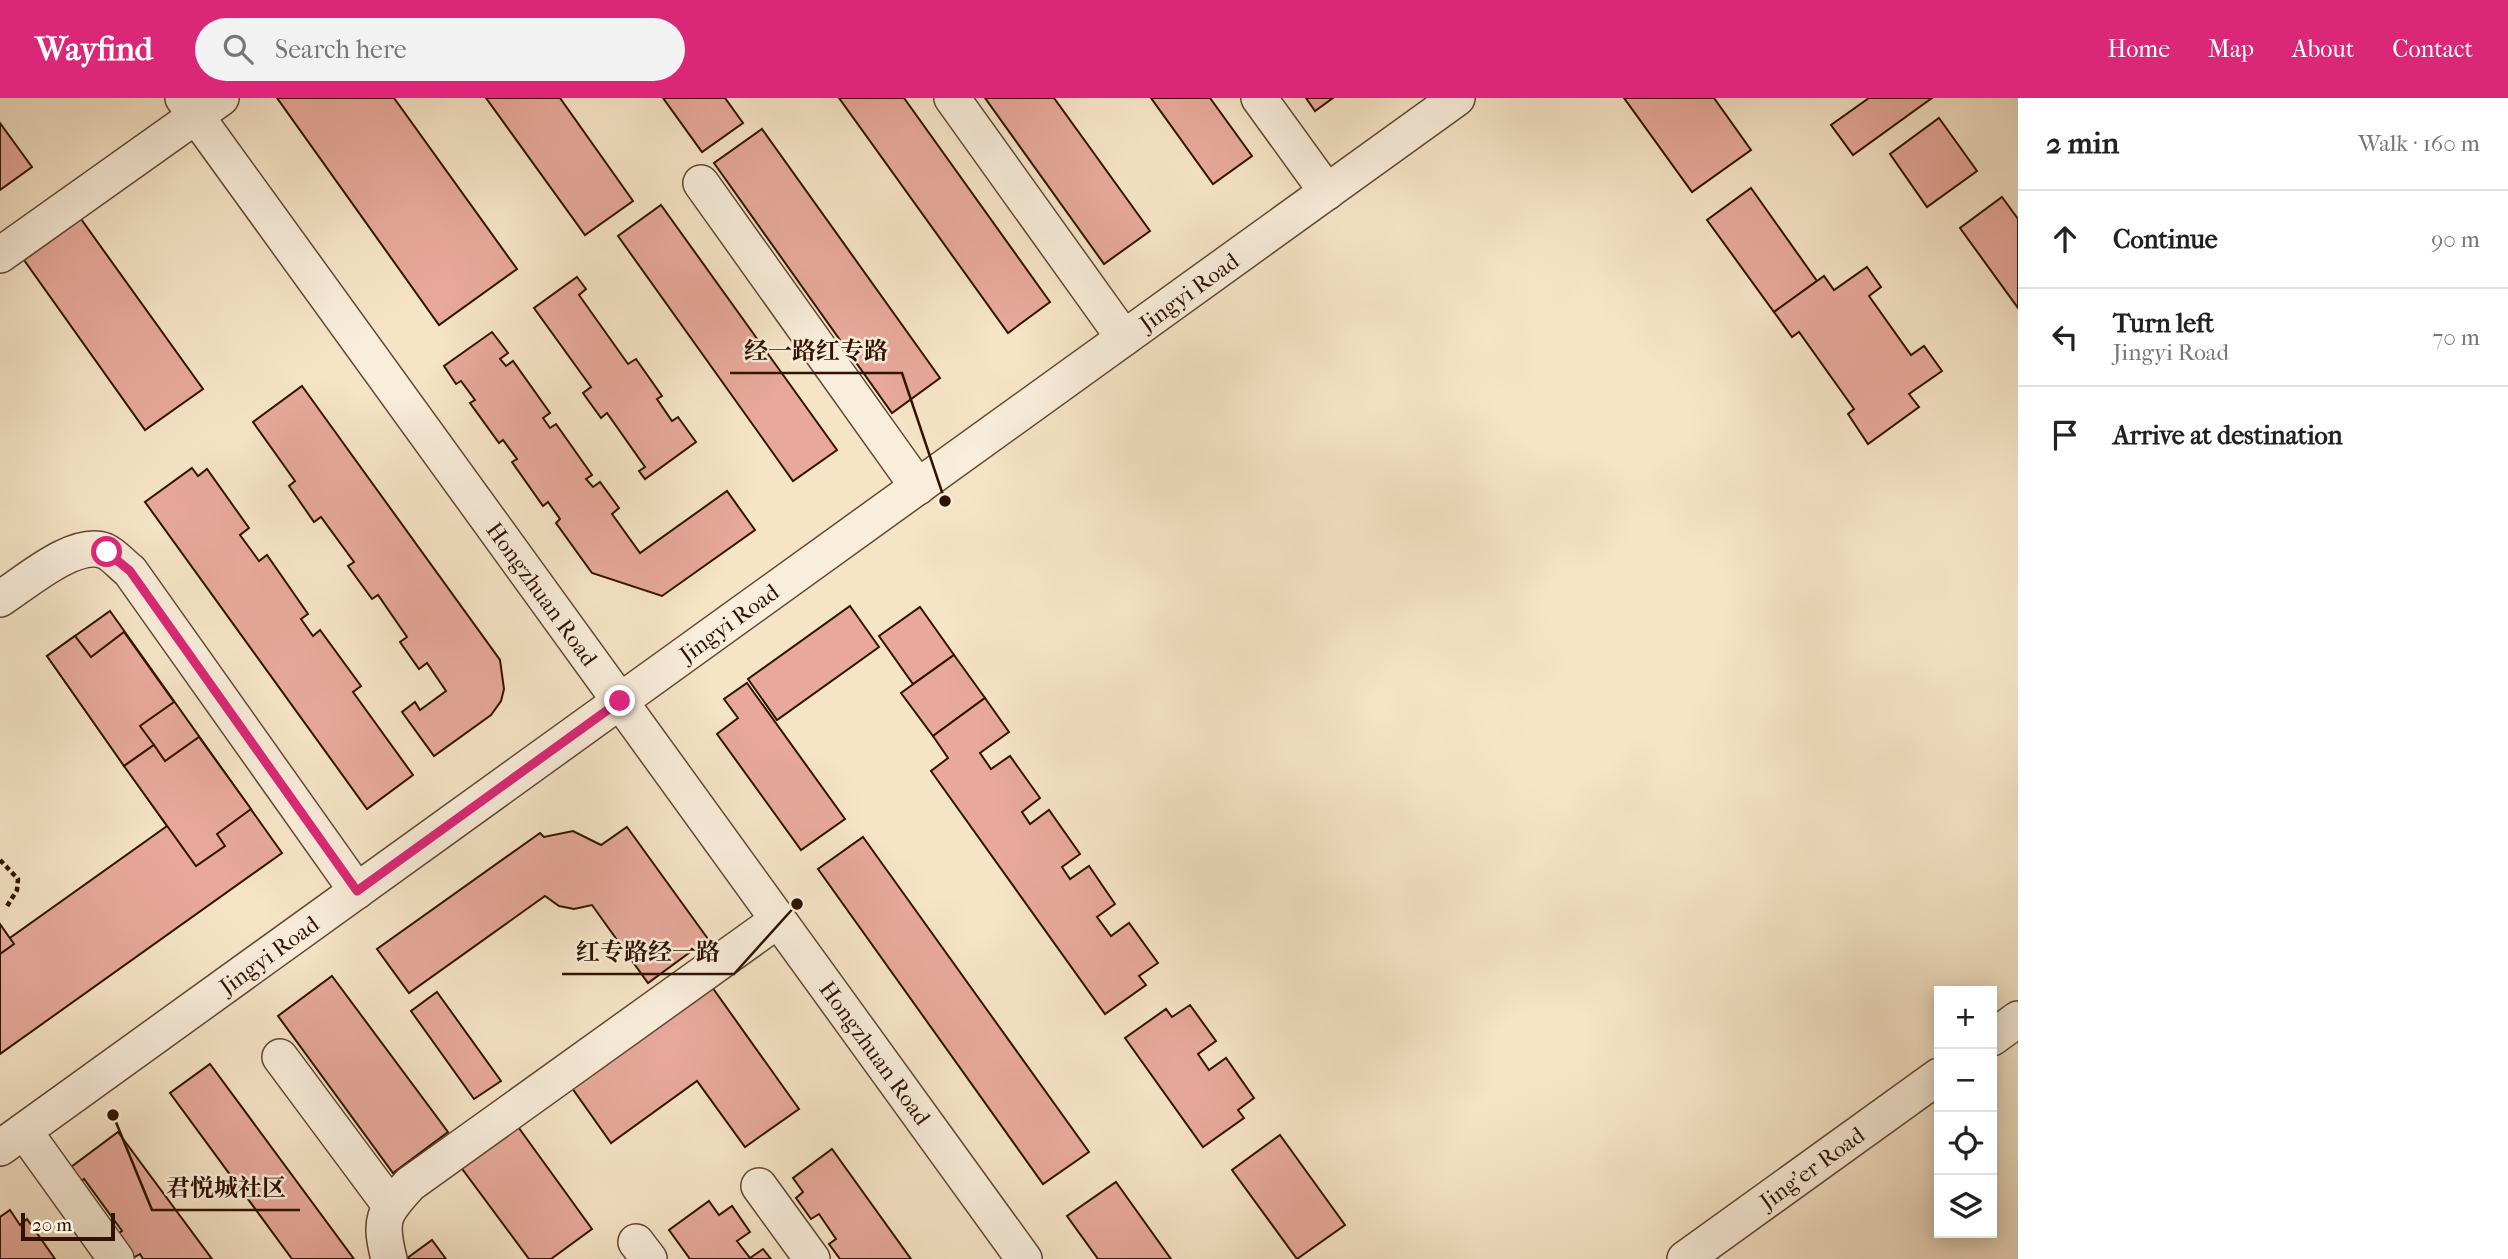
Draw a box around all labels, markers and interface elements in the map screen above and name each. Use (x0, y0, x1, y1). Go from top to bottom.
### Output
search box (195, 18, 685, 81)
text: Wayfind (35, 30, 153, 69)
icon: search (219, 30, 257, 68)
text: Search here (275, 34, 407, 65)
text: Home (2108, 35, 2170, 63)
text: Map (2208, 35, 2254, 63)
text: About (2292, 35, 2354, 63)
text: Contact (2392, 35, 2473, 63)
text: 2 min (2046, 126, 2119, 161)
text: Walk · 160 m (2358, 130, 2480, 157)
icon: ahead (2046, 220, 2084, 258)
text: Continue (2113, 224, 2218, 255)
text: 90 m (2431, 226, 2480, 253)
street label: Jingyi Road (1133, 247, 1245, 339)
text: Turn left (2113, 308, 2214, 339)
icon: left (2046, 318, 2084, 356)
text: 70 m (2432, 324, 2480, 351)
callout: 经一路红专路 (730, 328, 902, 373)
text: 经一路红专路 (744, 337, 888, 365)
text: Jingyi Road (2113, 339, 2229, 366)
icon: arrive (2046, 416, 2084, 454)
text: Arrive at destination (2113, 420, 2343, 451)
street label: Hongzhuan Road (480, 517, 603, 672)
route start (91, 536, 122, 567)
street label: Jingyi Road (673, 578, 785, 670)
route end (604, 685, 635, 716)
street label: Jingyi Road (213, 910, 325, 1002)
callout: 红专路经一路 (562, 929, 734, 974)
text: 红专路经一路 (576, 938, 720, 966)
street label: Hongzhuan Road (813, 976, 936, 1131)
map controls (1934, 986, 1997, 1238)
button: + (1934, 986, 1997, 1049)
button: − (1934, 1049, 1997, 1112)
button: locate (1934, 1112, 1997, 1175)
street label: Jing'er Road (1753, 1121, 1870, 1217)
callout: 君悦城社区 (152, 1165, 300, 1210)
text: 君悦城社区 (166, 1174, 286, 1202)
button: layers (1934, 1175, 1997, 1238)
scale bar (21, 1210, 116, 1242)
text: 20 m (32, 1214, 72, 1236)

